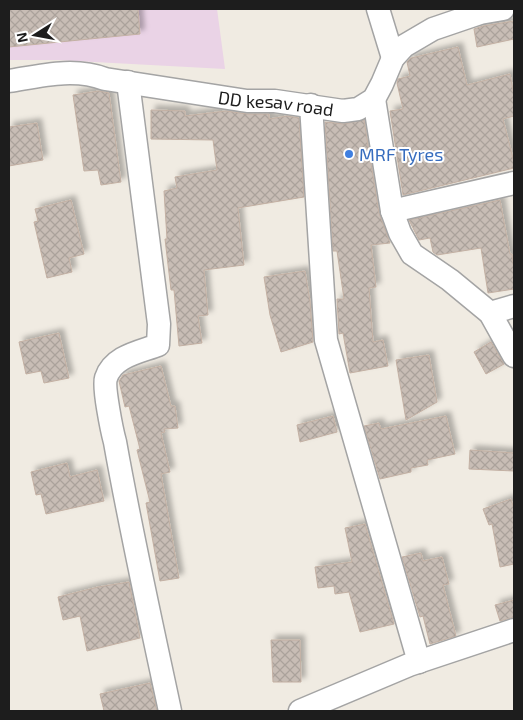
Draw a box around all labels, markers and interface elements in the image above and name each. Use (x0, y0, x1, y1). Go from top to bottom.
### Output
north arrow (10, 10, 60, 60)
text: N (12, 31, 31, 44)
street label: DD kesav road (217, 86, 335, 120)
place label: MRF Tyres (359, 143, 443, 165)
marker: MRF Tyres (343, 148, 355, 160)

